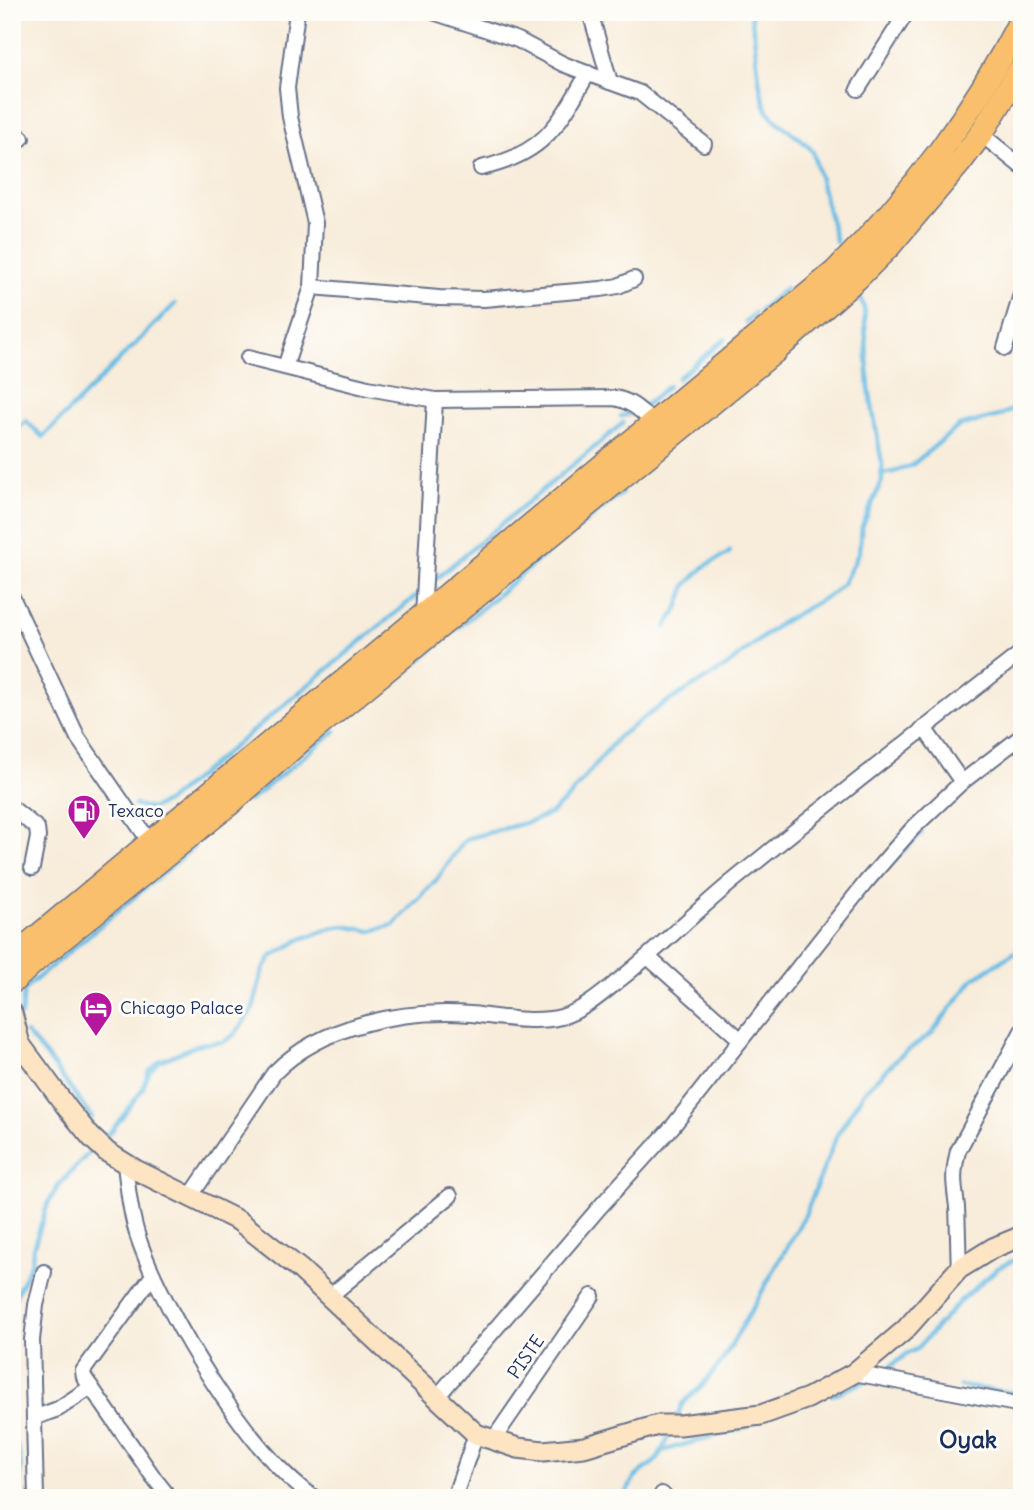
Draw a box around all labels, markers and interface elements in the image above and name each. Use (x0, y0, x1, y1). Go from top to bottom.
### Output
fuel station icon: Texaco (65, 792, 103, 841)
place label: Texaco (108, 799, 164, 822)
hotel icon: Chicago Palace (77, 989, 115, 1038)
place label: Chicago Palace (120, 996, 243, 1019)
street label: PISTE (502, 1330, 549, 1383)
district label: Oyak (939, 1424, 997, 1454)

